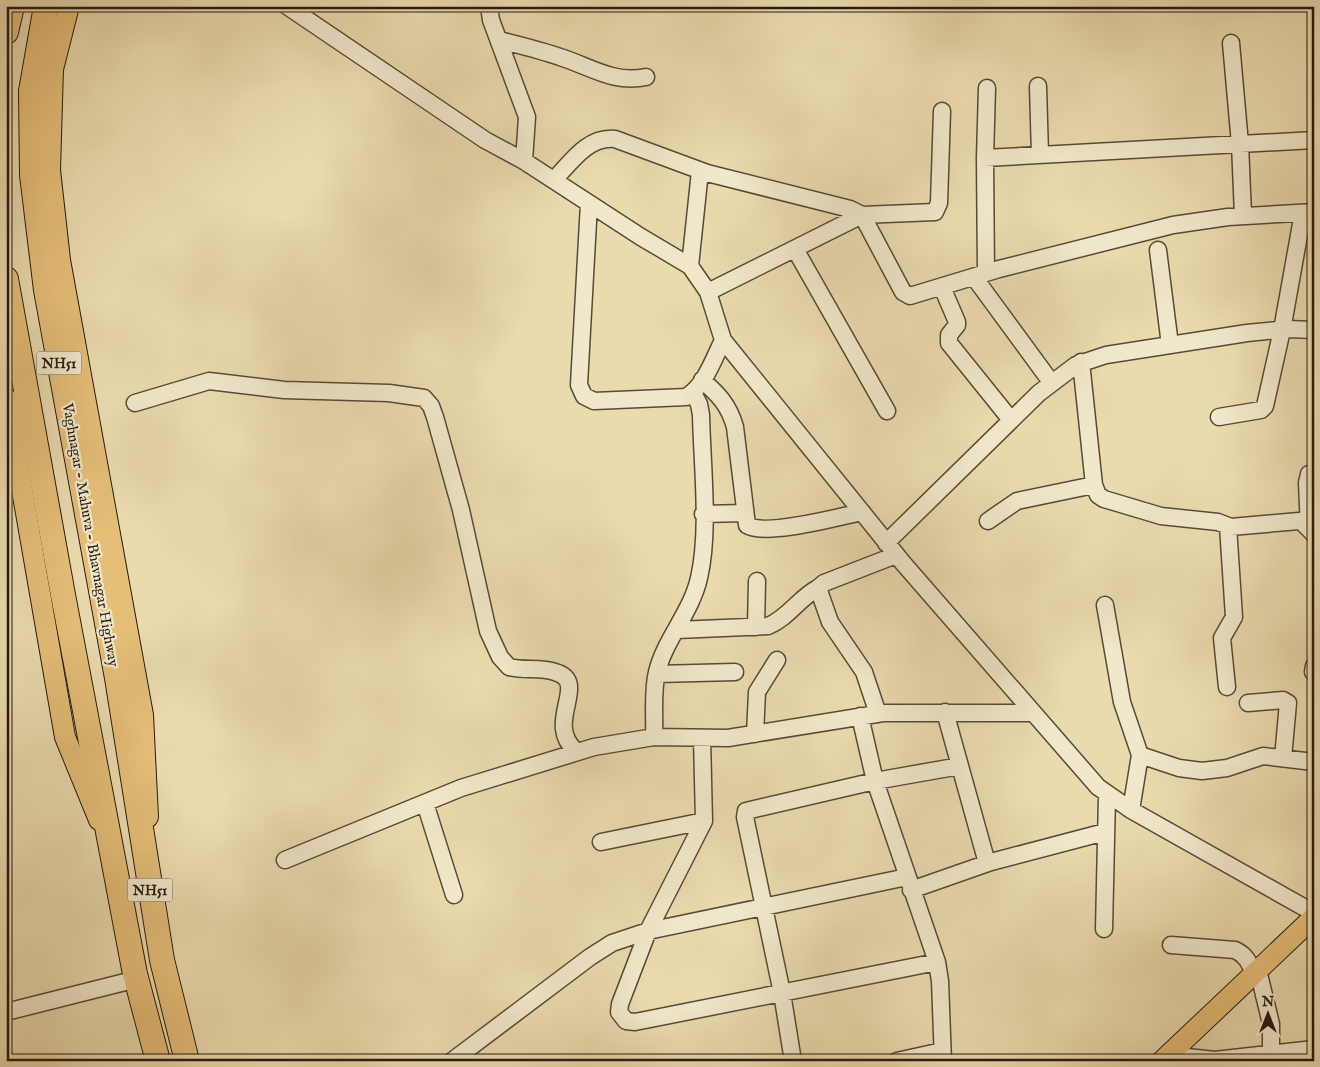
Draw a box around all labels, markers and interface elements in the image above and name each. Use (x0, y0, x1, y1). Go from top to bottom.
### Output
road number: NH51 (36, 352, 82, 374)
street label: Vaghnagar - Mahuva - Bhavnagar Highway (58, 401, 123, 669)
road number: NH51 (128, 878, 172, 902)
north arrow (1242, 990, 1292, 1040)
text: N (1261, 993, 1274, 1011)

